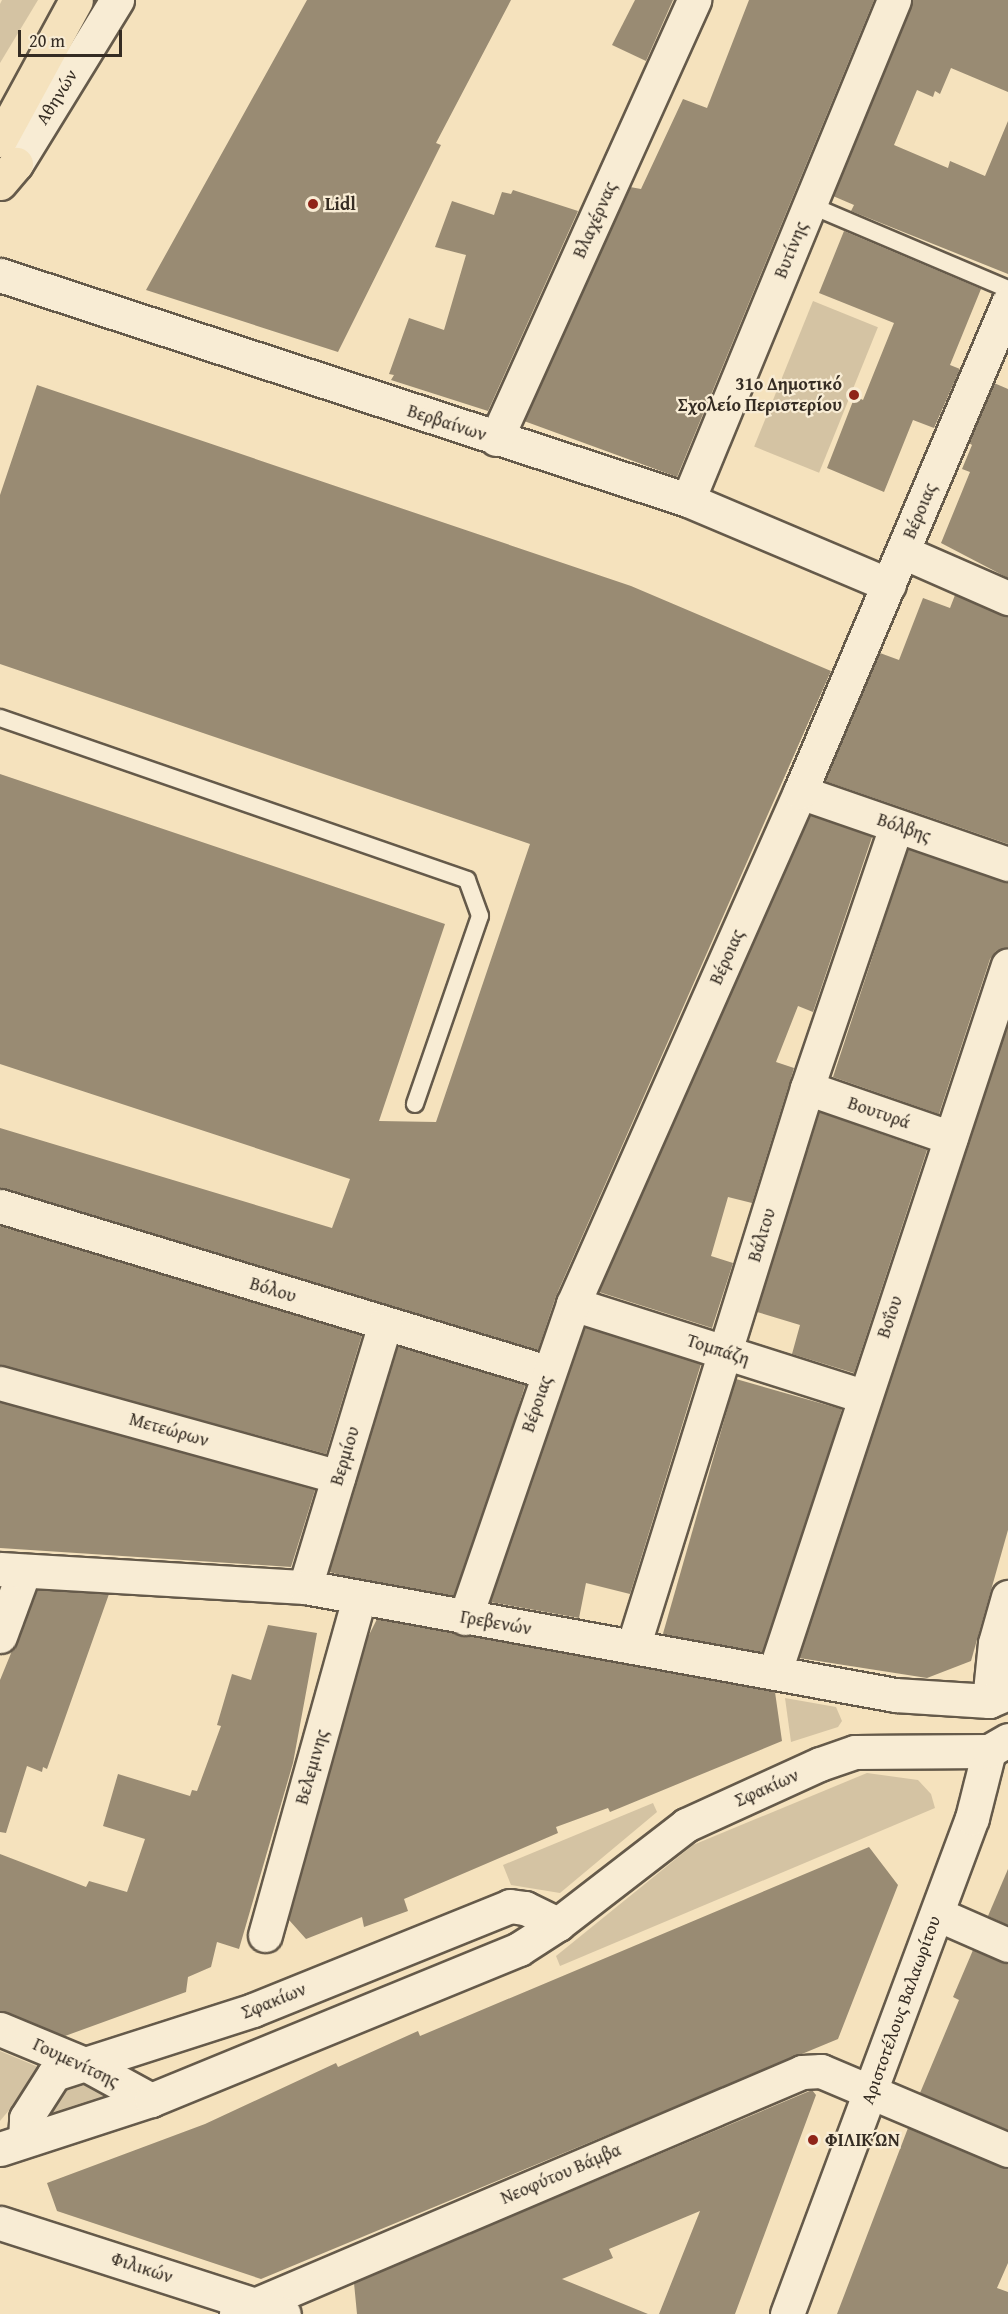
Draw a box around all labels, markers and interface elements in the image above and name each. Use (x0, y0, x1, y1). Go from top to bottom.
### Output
scale bar (21, 18, 124, 56)
text: 20 m (29, 27, 65, 54)
street label: Αθηνών (32, 65, 82, 129)
street label: Βλαχέρνας (569, 178, 621, 262)
place label: Lidl (325, 193, 356, 215)
marker: Lidl (306, 197, 320, 211)
street label: Βυτίνης (770, 218, 812, 282)
place label: 31ο Δημοτικό Σχολείο Περιστερίου (678, 374, 842, 416)
marker: 31ο Δημοτικό Σχολείο Περιστερίου (847, 388, 861, 402)
street label: Βερβαίνων (405, 400, 489, 446)
street label: Βέροιας (899, 480, 941, 542)
street label: Βόλβης (874, 809, 934, 847)
street label: Βέροιας (705, 926, 749, 988)
street label: Βουτυρά (845, 1092, 913, 1134)
street label: Βάλτου (744, 1205, 780, 1265)
street label: Βόλου (247, 1273, 299, 1307)
street label: Βοΐου (873, 1293, 907, 1341)
street label: Τομπάζη (684, 1330, 752, 1370)
street label: Βέροιας (517, 1373, 557, 1435)
street label: Μετεώρων (127, 1408, 211, 1452)
street label: Βερμίου (326, 1424, 364, 1488)
street label: Γρεβενών (459, 1606, 533, 1640)
street label: Βελεμινης (291, 1727, 333, 1807)
street label: Σφακίων (732, 1764, 802, 1812)
street label: Αριστοτέλους Βαλαωρίτου (857, 1913, 945, 2107)
street label: Σφακίων (238, 1978, 310, 2024)
street label: Γουμενίτσης (30, 2034, 122, 2092)
place label: ΦΙΛΙΚΏΝ (825, 2129, 900, 2151)
marker: ΦΙΛΙΚΏΝ (806, 2133, 820, 2147)
street label: Νεοφύτου Βάμβα (498, 2139, 624, 2209)
street label: Φιλικών (108, 2248, 176, 2288)

